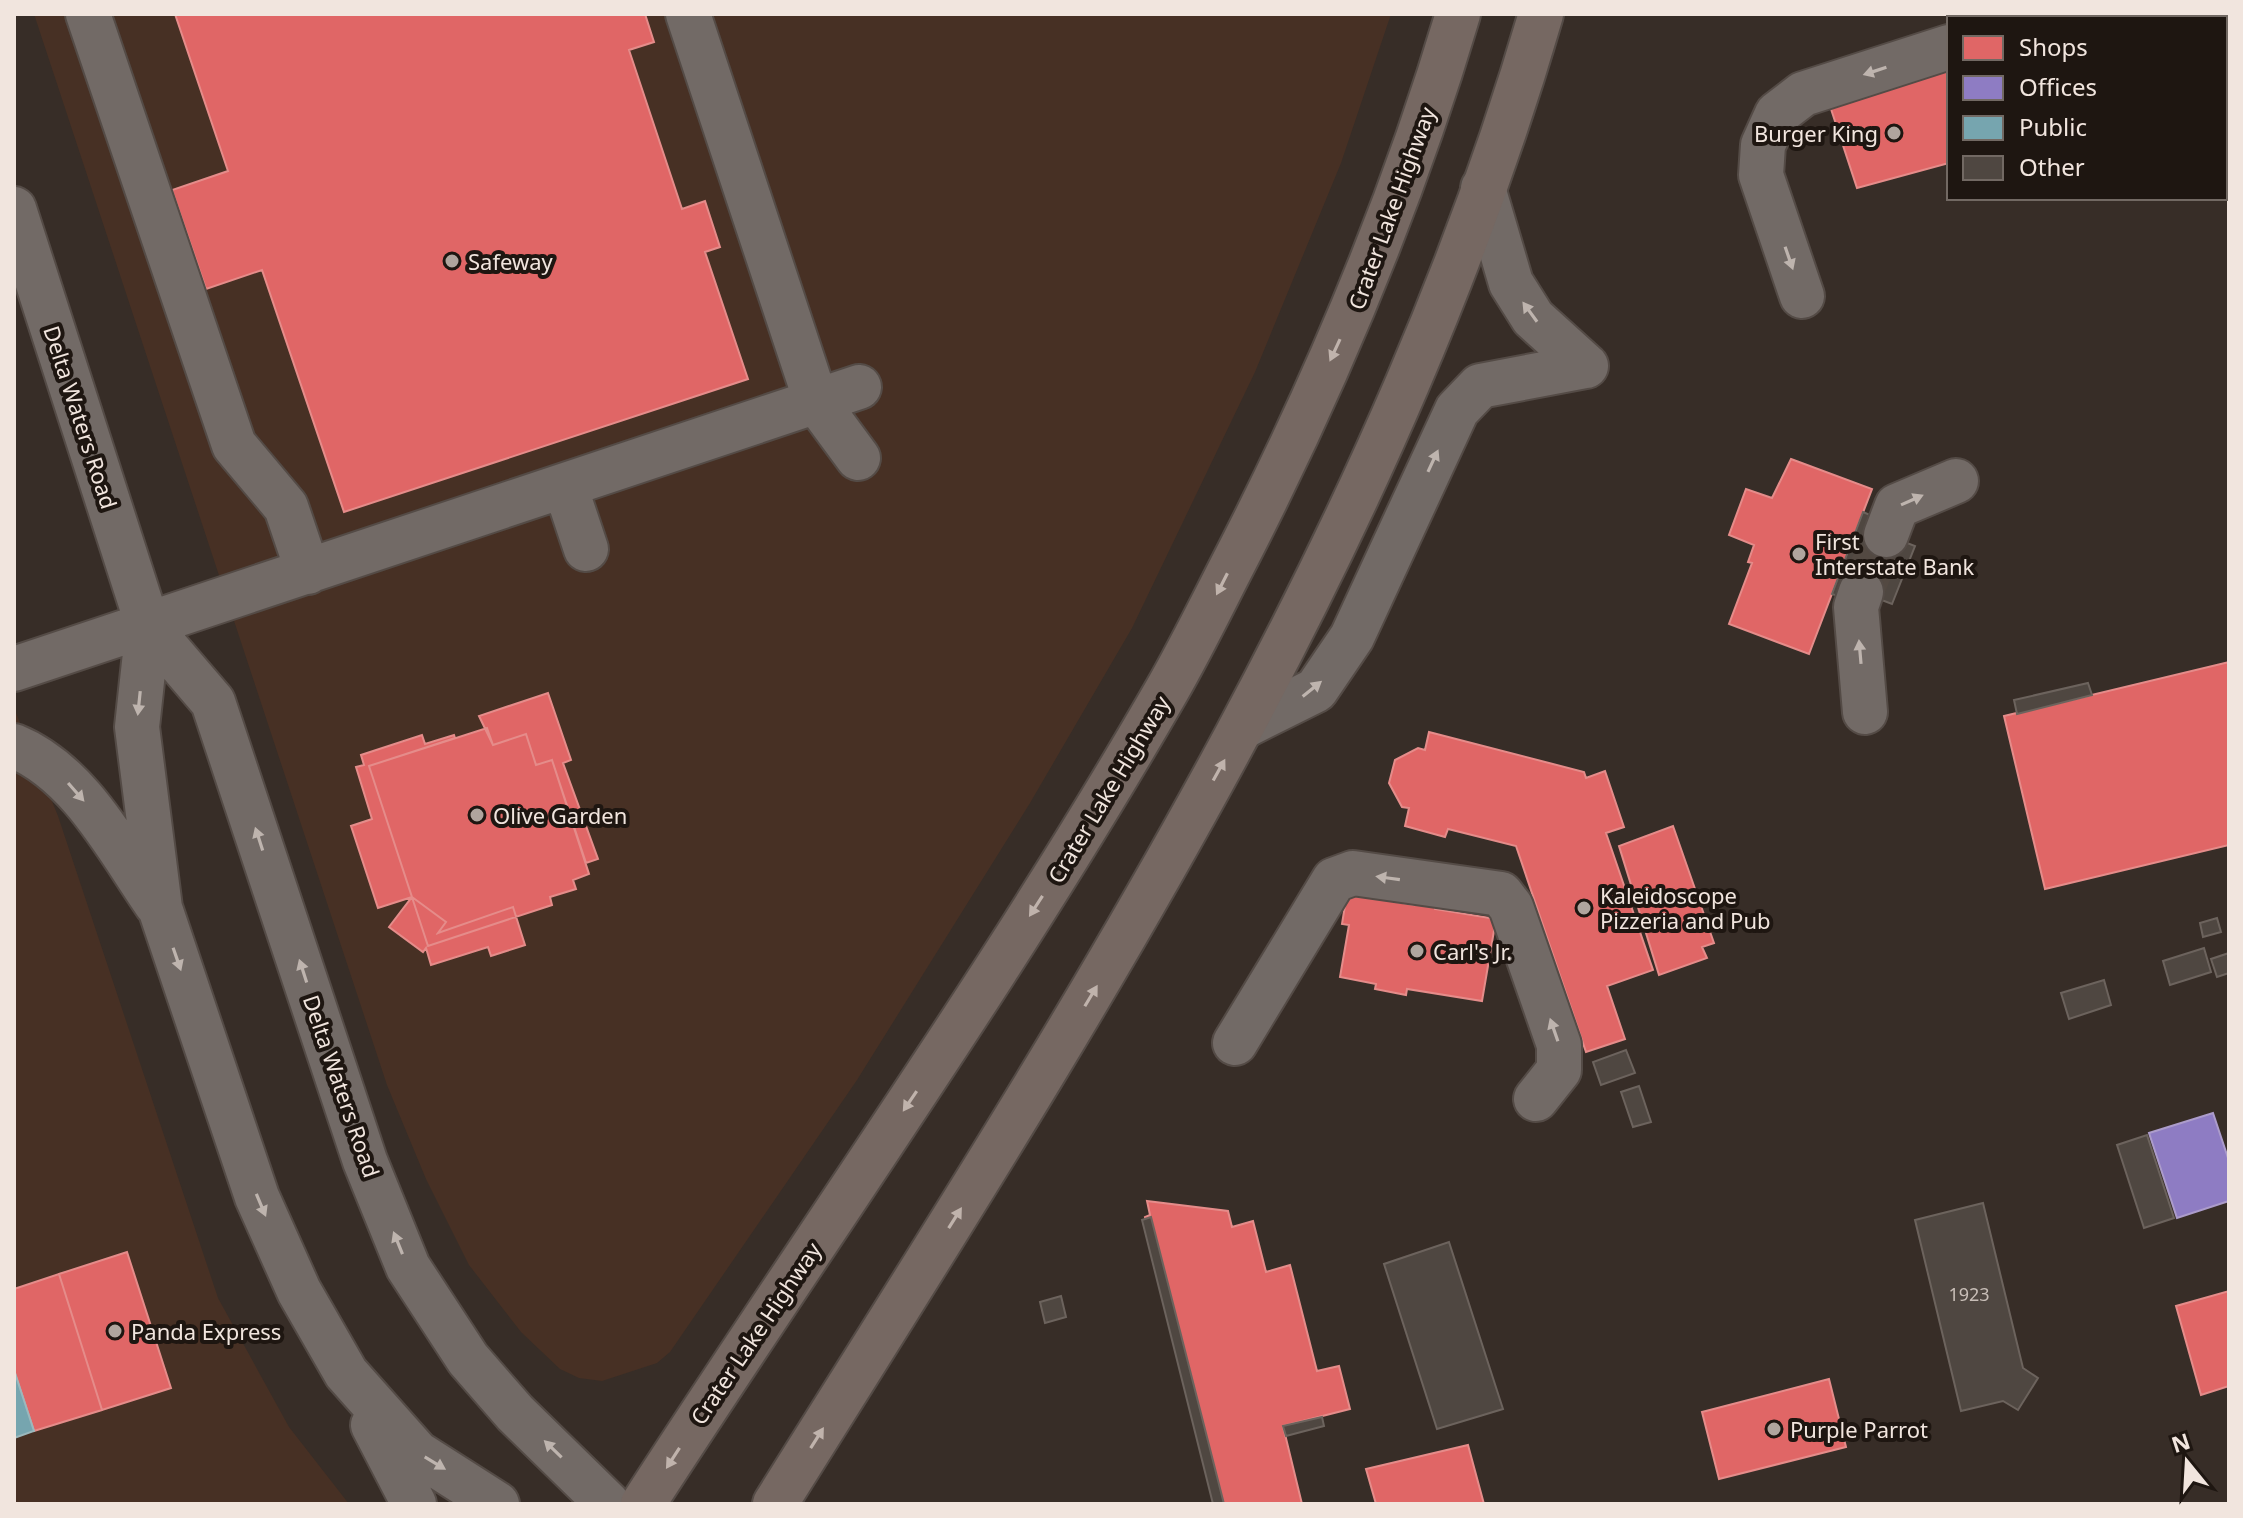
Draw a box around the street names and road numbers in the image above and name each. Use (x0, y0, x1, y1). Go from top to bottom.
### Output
street label: Crater Lake Highway (1340, 102, 1442, 314)
street label: Delta Waters Road (37, 322, 125, 512)
street label: Crater Lake Highway (1040, 689, 1176, 888)
street label: Delta Waters Road (297, 991, 387, 1181)
street label: Crater Lake Highway (683, 1235, 828, 1430)

